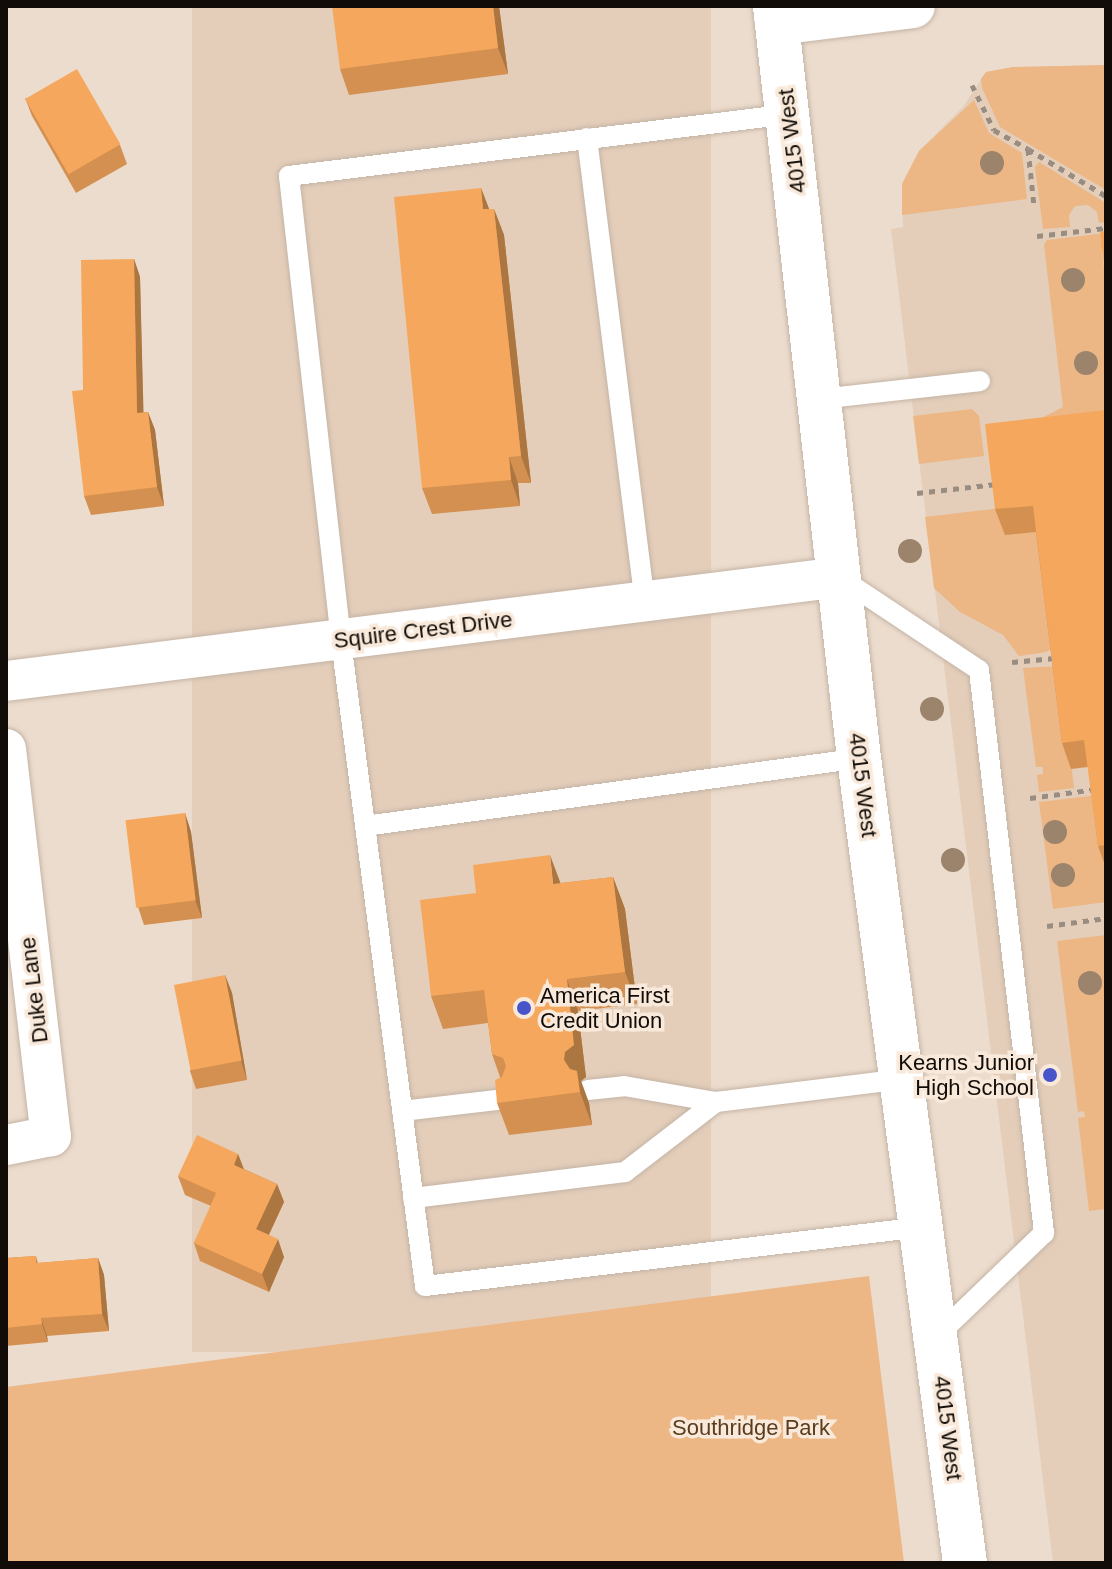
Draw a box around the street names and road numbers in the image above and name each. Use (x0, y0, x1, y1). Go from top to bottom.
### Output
street label: 4015 West (773, 87, 811, 195)
street label: Squire Crest Drive (332, 606, 514, 654)
street label: 4015 West (844, 731, 882, 839)
street label: Duke Lane (14, 936, 54, 1044)
street label: 4015 West (929, 1374, 967, 1482)

